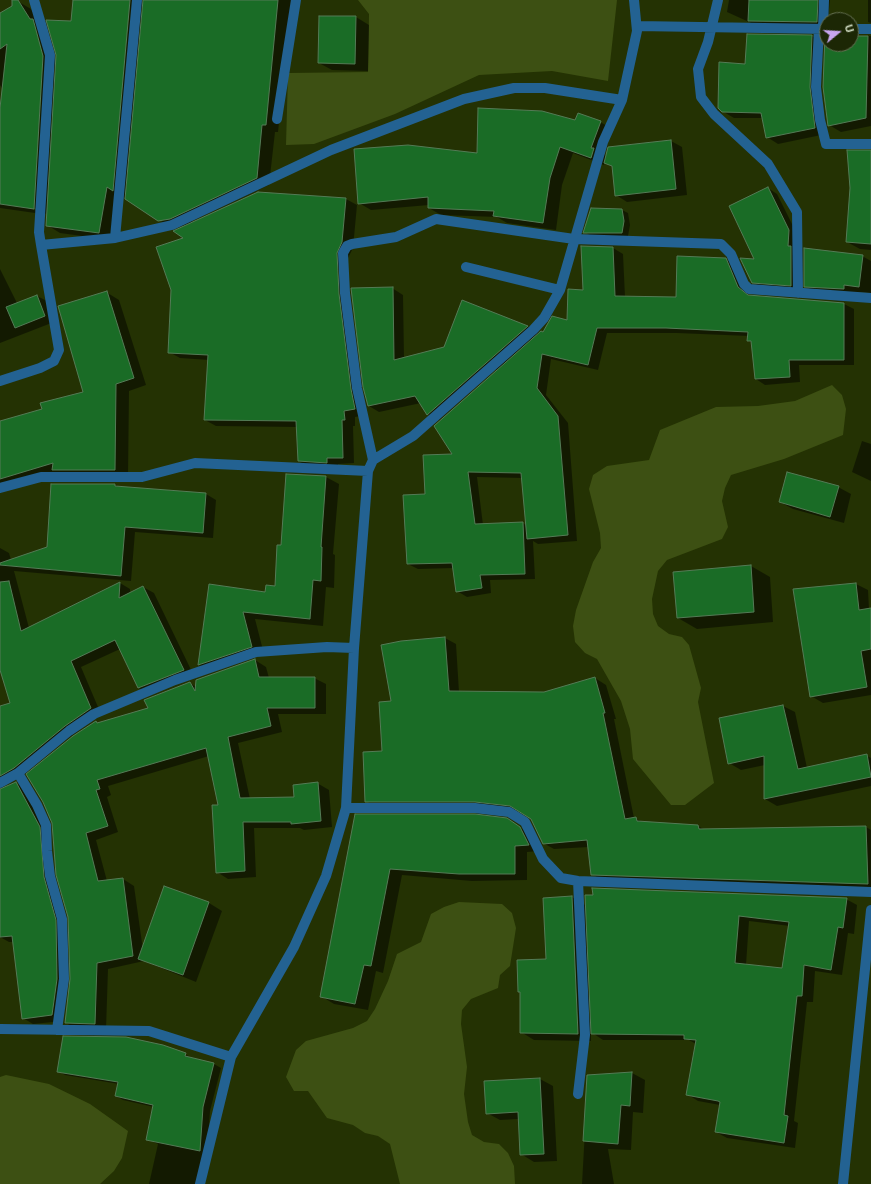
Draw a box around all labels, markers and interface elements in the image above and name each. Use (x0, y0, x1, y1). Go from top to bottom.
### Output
north arrow (819, 12, 859, 52)
text: U (842, 22, 858, 35)

